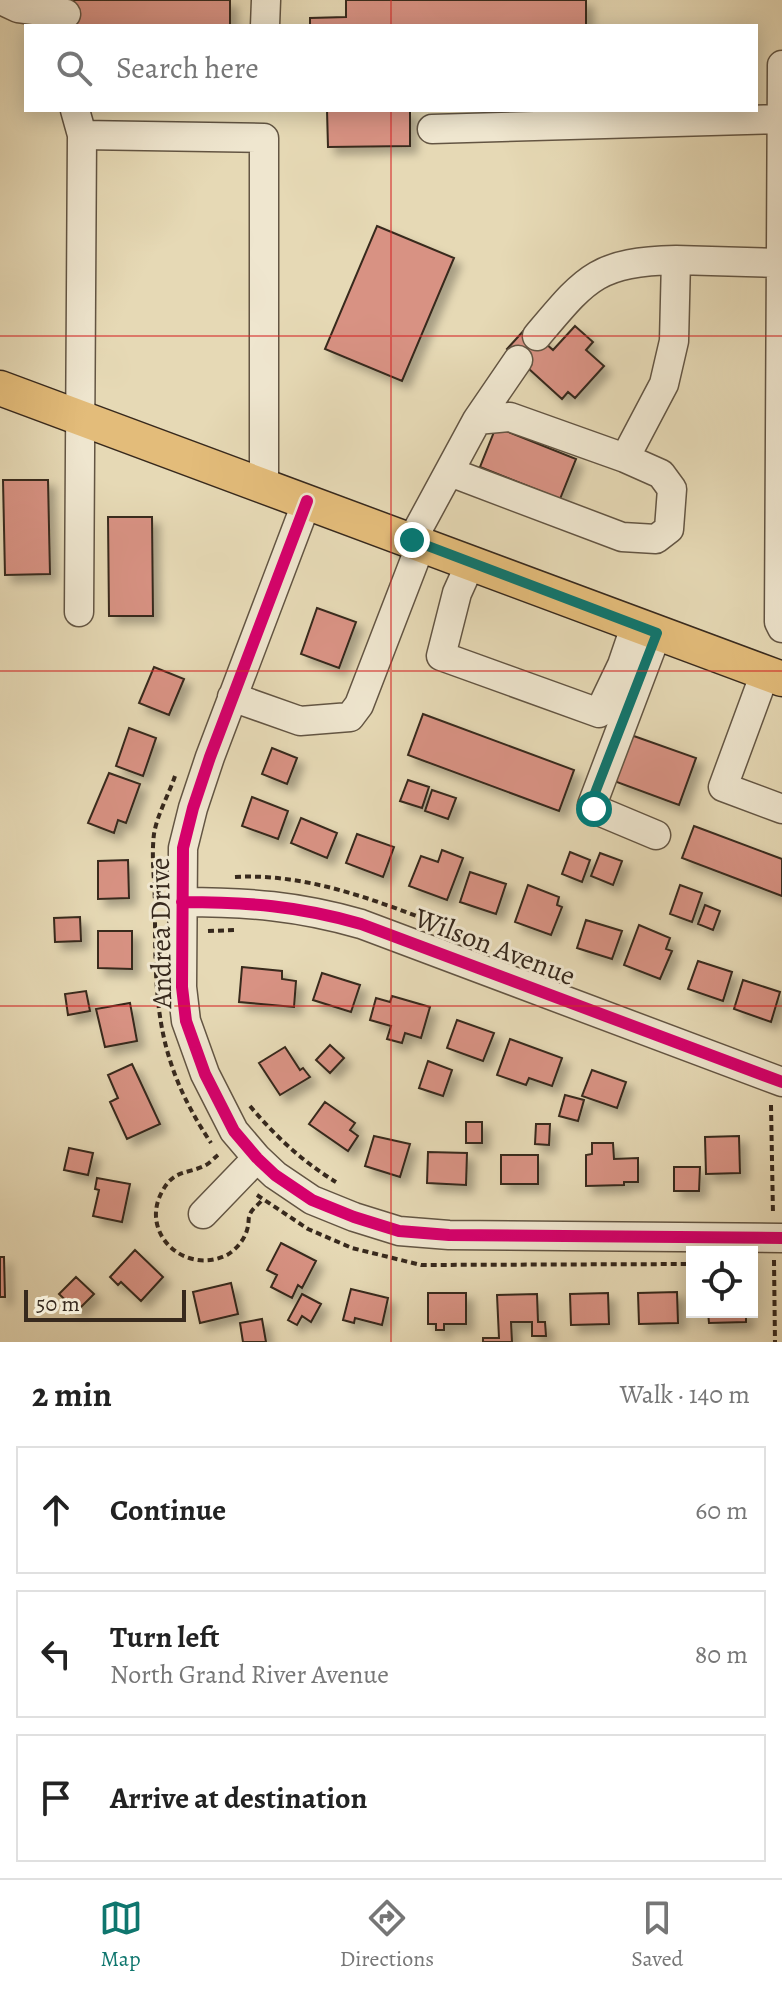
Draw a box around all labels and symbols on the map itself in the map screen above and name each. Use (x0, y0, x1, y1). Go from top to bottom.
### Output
route end (394, 522, 430, 558)
route start (576, 791, 612, 827)
street label: Andrea Drive (141, 857, 181, 1010)
street label: Wilson Avenue (408, 899, 581, 995)
scale bar (24, 1286, 186, 1322)

